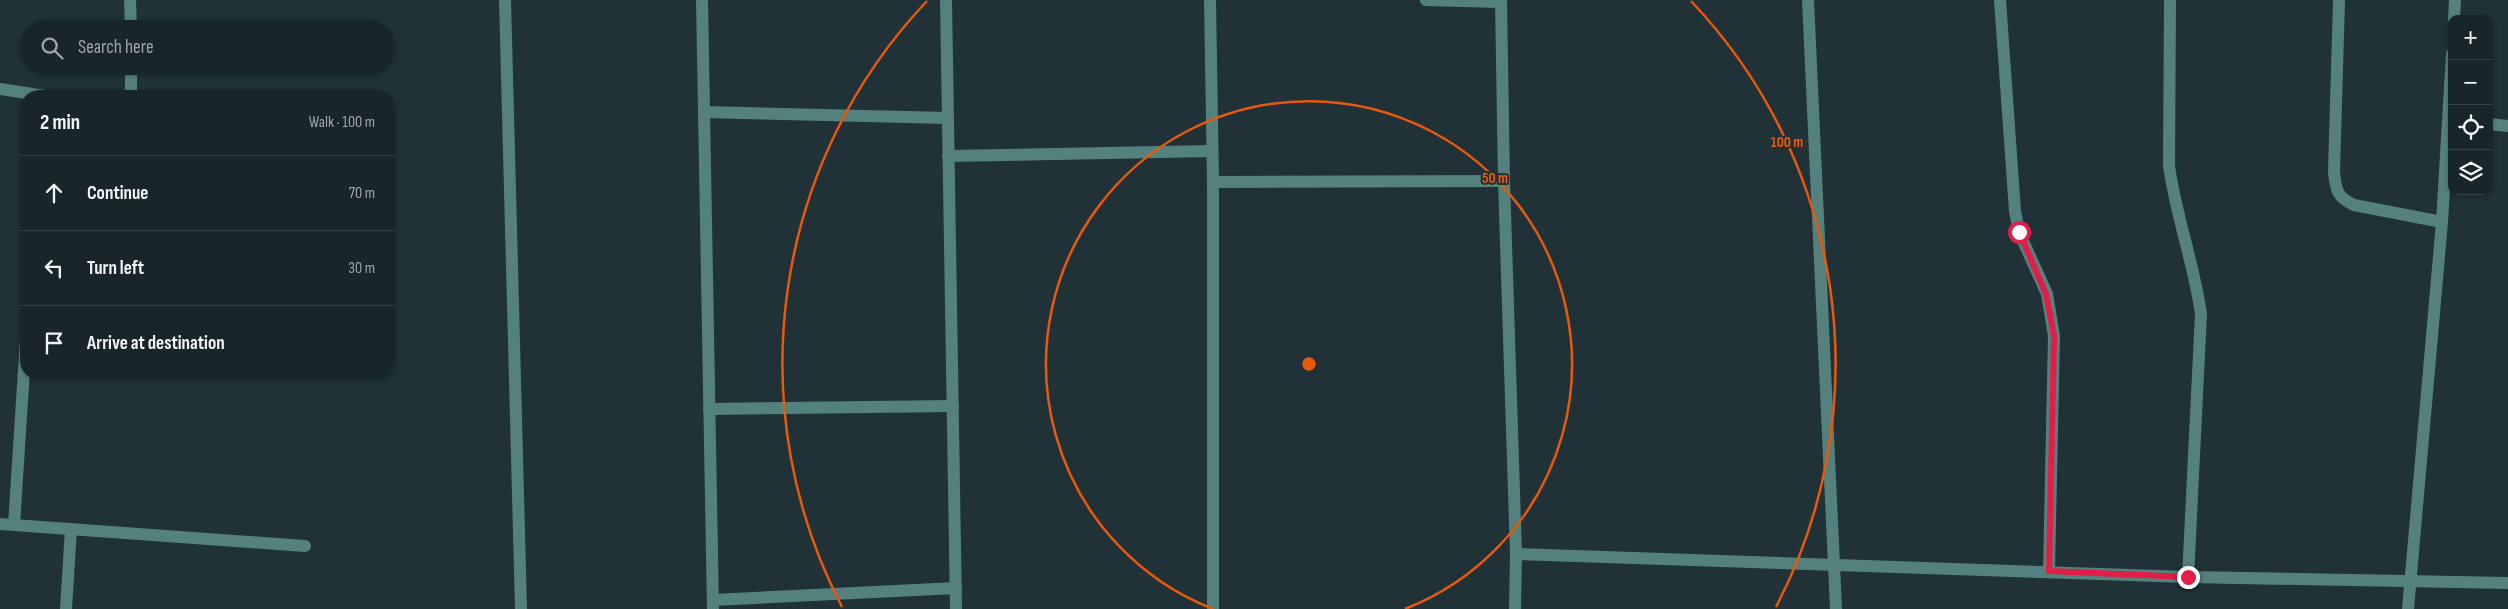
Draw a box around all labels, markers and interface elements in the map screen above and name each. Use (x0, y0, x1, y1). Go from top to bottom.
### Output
map controls (2448, 15, 2493, 195)
button: + (2448, 15, 2493, 60)
search box (20, 20, 395, 75)
icon: search (38, 34, 66, 62)
text: Search here (78, 36, 154, 59)
button: − (2448, 60, 2493, 105)
button: locate (2448, 105, 2493, 150)
text: 2 min (40, 110, 80, 135)
text: Walk · 100 m (309, 113, 375, 132)
text: 100 m (1771, 133, 1803, 152)
button: layers (2448, 150, 2493, 195)
text: 50 m (1482, 169, 1508, 188)
icon: ahead (40, 179, 68, 207)
text: Continue (87, 182, 148, 205)
text: 70 m (349, 184, 375, 203)
route start (2008, 221, 2031, 244)
icon: left (40, 254, 68, 282)
text: Turn left (87, 257, 144, 280)
text: 30 m (348, 259, 375, 278)
icon: arrive (40, 329, 68, 357)
text: Arrive at destination (87, 332, 225, 355)
centre of rings (1300, 355, 1318, 373)
route end (2177, 566, 2200, 589)

